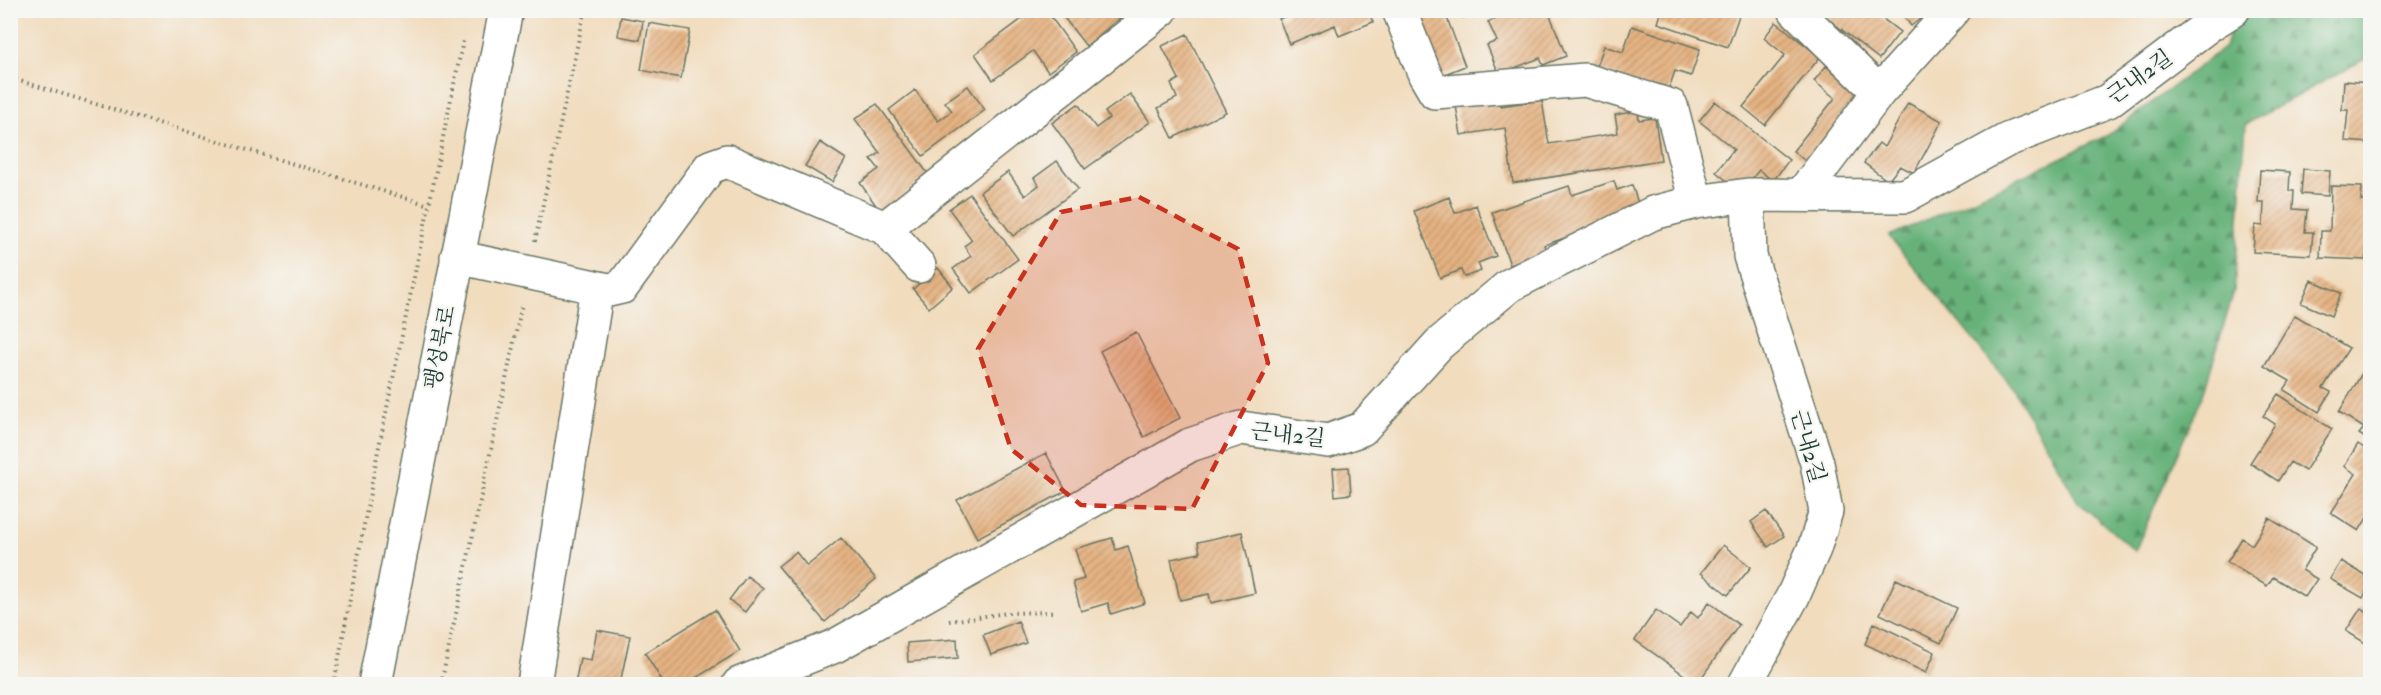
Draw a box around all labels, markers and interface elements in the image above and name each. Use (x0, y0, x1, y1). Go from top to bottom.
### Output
street label: 근내2길 (2101, 43, 2178, 110)
street label: 팽성북로 (418, 303, 462, 392)
street label: 근내2길 (1784, 406, 1832, 486)
street label: 근내2길 (1249, 417, 1327, 453)

